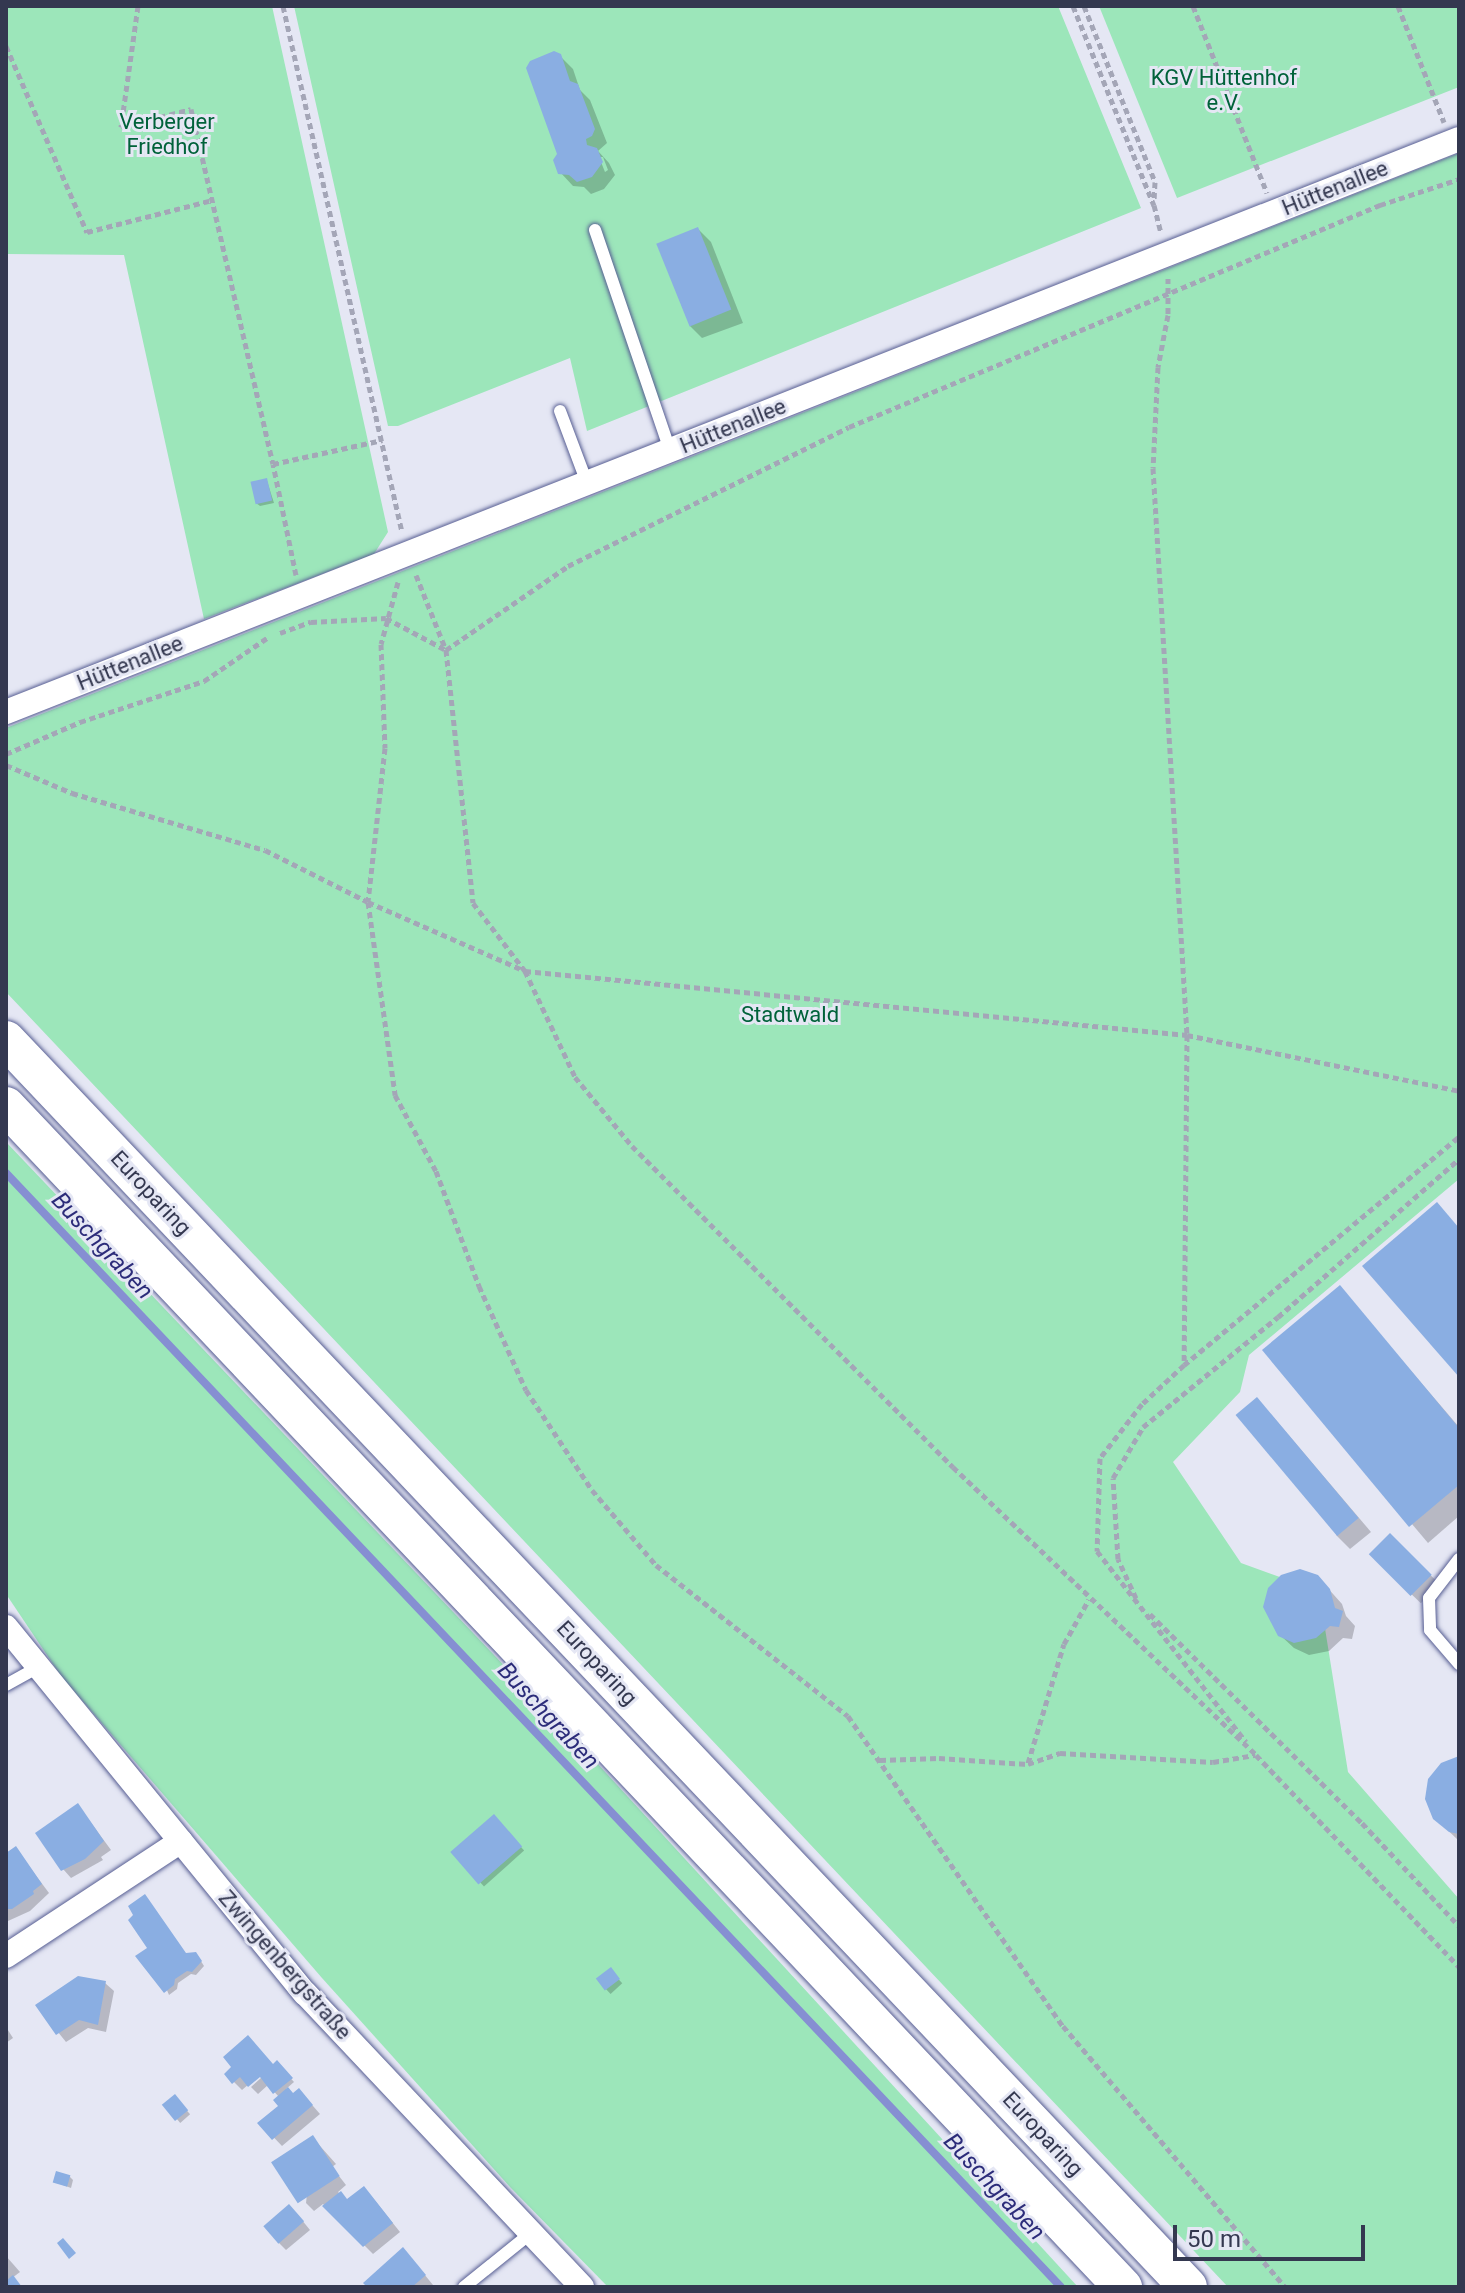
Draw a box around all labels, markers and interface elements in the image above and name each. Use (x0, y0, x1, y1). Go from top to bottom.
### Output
park label: KGV Hüttenhof e.V. (1151, 64, 1297, 116)
park label: Verberger Friedhof (119, 108, 215, 160)
street label: Hüttenallee (1278, 155, 1392, 221)
street label: Hüttenallee (676, 393, 790, 459)
street label: Hüttenallee (73, 630, 187, 696)
park label: Stadtwald (741, 1002, 839, 1028)
street label: Europaring (105, 1145, 197, 1241)
water label: Buschgraben (45, 1187, 159, 1305)
street label: Europaring (551, 1615, 643, 1711)
water label: Buschgraben (491, 1657, 605, 1775)
street label: Zwingenbergstraße (213, 1885, 357, 2045)
street label: Europaring (997, 2086, 1089, 2182)
water label: Buschgraben (937, 2128, 1051, 2246)
scale bar (1177, 2209, 1369, 2259)
text: 50 m (1187, 2225, 1241, 2253)

